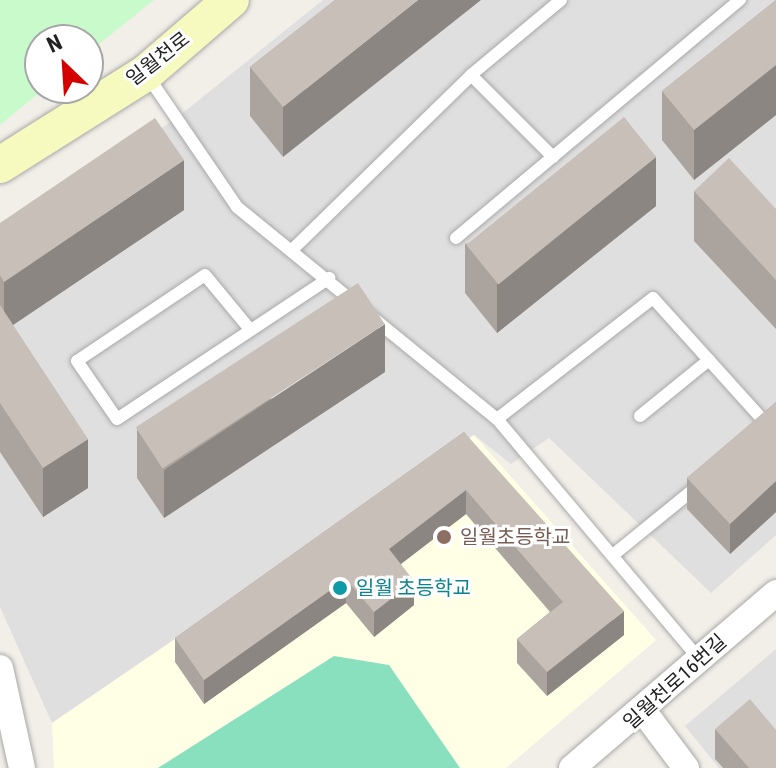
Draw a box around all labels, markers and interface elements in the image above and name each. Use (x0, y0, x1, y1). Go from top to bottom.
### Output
north arrow (24, 24, 104, 104)
street label: 일월천로 (122, 27, 194, 91)
text: N (43, 29, 66, 58)
place label: 일월초등학교 (460, 525, 570, 549)
marker: 일월초등학교 (435, 528, 453, 546)
place label: 일월 초등학교 (356, 576, 471, 600)
marker: 일월 초등학교 (331, 579, 349, 597)
street label: 일월천로16번길 (619, 630, 731, 734)

